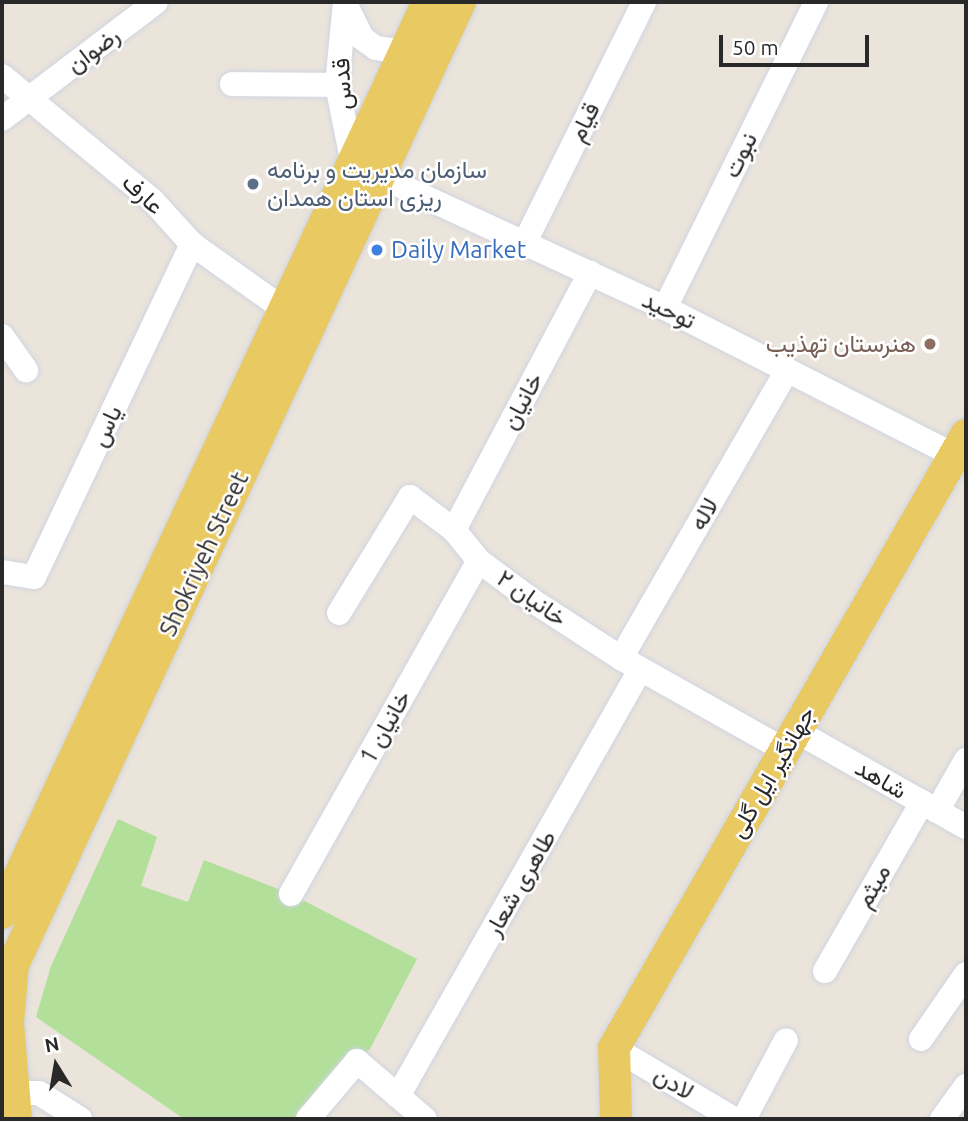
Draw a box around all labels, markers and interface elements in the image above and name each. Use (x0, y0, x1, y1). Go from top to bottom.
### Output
street label: رضوان (61, 21, 125, 79)
scale bar (723, 21, 874, 65)
text: 50 m (732, 35, 779, 59)
street label: قدس (326, 57, 358, 111)
street label: قیام (562, 98, 606, 146)
street label: نبوت (717, 128, 763, 182)
place label: سازمان مدیریت و برنامه ریزی استان همدان (267, 156, 487, 212)
street label: عارف (116, 168, 170, 220)
marker: سازمان مدیریت و برنامه ریزی استان همدان (245, 176, 261, 192)
place label: Daily Market (391, 236, 526, 264)
marker: Daily Market (369, 242, 385, 258)
street label: توحید (638, 285, 700, 335)
place label: هنرستان تهذیب (766, 330, 916, 358)
marker: هنرستان تهذیب (922, 336, 938, 352)
street label: خانیان (495, 368, 549, 434)
street label: یاس (84, 401, 128, 451)
street label: Shokriyeh Street (153, 467, 255, 641)
street label: لاله (683, 493, 725, 535)
street label: خانیان ۲ (492, 564, 572, 632)
street label: خانیان 1 (353, 685, 417, 769)
street label: جهانگیر ایل گلی (723, 701, 821, 843)
street label: شاهد (850, 753, 912, 805)
street label: طاهری شعار (478, 825, 562, 941)
street label: میثم (849, 859, 897, 913)
north arrow (21, 1030, 91, 1100)
text: N (43, 1032, 61, 1057)
street label: لادن (649, 1060, 699, 1106)

